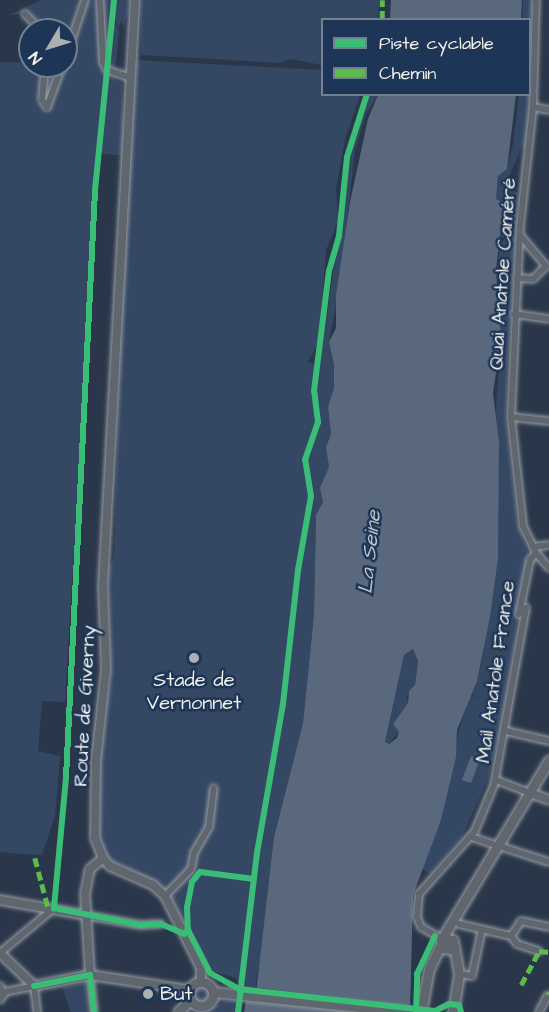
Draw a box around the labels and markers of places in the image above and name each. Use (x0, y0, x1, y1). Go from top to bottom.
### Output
marker: Stade de Vernonnet (187, 651, 201, 665)
place label: Stade de Vernonnet (147, 668, 241, 715)
place label: But (160, 982, 192, 1006)
marker: But (141, 987, 155, 1001)

